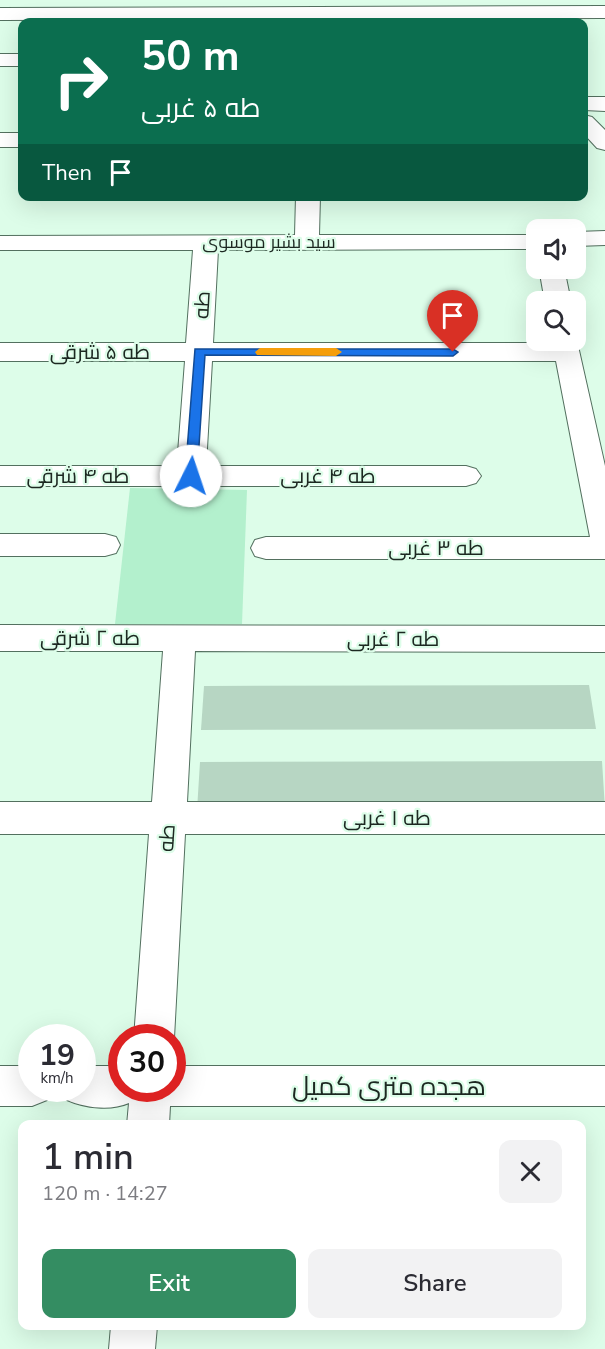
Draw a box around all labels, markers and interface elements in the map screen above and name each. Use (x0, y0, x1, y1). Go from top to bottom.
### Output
text: 50 m (141, 28, 240, 85)
icon: right (42, 42, 120, 120)
text: طه ۵ غربی (141, 90, 260, 127)
icon: arrive (104, 156, 137, 189)
text: Then (42, 158, 92, 188)
map controls (526, 219, 586, 351)
button: sound (526, 219, 586, 279)
street label: سید بشیر موسوی (202, 230, 336, 254)
street label: طه (187, 290, 217, 320)
pin (427, 290, 478, 352)
button: search (526, 291, 586, 351)
icon: arrive (436, 299, 469, 332)
street label: طه ۵ شرقی (50, 338, 150, 366)
position arrow (159, 444, 223, 508)
street label: طه ۴ شرقی (27, 462, 129, 490)
street label: طه ۴ غربی (280, 462, 376, 490)
street label: طه ۳ غربی (388, 534, 484, 562)
street label: طه ۲ شرقی (40, 624, 140, 652)
street label: طه ۲ غربی (347, 625, 439, 653)
street label: طه ۱ غربی (343, 804, 431, 832)
street label: طه (152, 823, 182, 853)
speed limit sign: 30 (108, 1024, 186, 1102)
text: 19 (39, 1035, 75, 1076)
text: km/h (40, 1068, 74, 1088)
street label: هجده متری کمیل (292, 1069, 486, 1104)
text: 1 min (42, 1133, 134, 1182)
button: close (499, 1140, 562, 1203)
text: 120 m · 14:27 (42, 1180, 168, 1207)
button: Exit (42, 1249, 296, 1318)
button: Share (308, 1249, 562, 1318)

